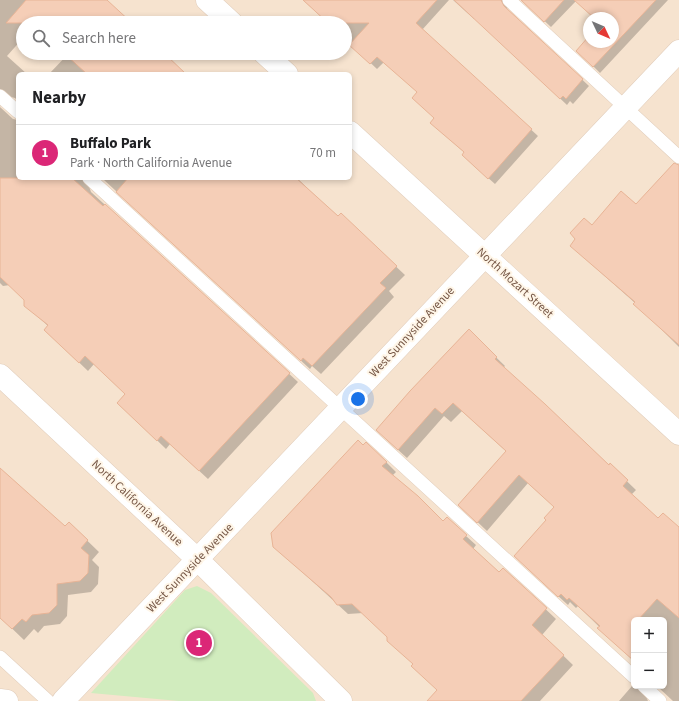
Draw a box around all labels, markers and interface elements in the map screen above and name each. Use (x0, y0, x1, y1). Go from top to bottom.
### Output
north arrow (583, 12, 619, 48)
search box (16, 16, 352, 60)
icon: search (30, 27, 52, 49)
text: Search here (62, 28, 136, 49)
text: Nearby (32, 86, 86, 110)
text: Buffalo Park (70, 133, 151, 154)
text: 1 (42, 144, 48, 162)
text: 70 m (310, 144, 336, 162)
text: Park · North California Avenue (70, 154, 232, 172)
street label: North Mozart Street (473, 244, 557, 322)
street label: West Sunnyside Avenue (365, 283, 459, 381)
your location (348, 389, 368, 409)
street label: North California Avenue (88, 456, 186, 550)
street label: West Sunnyside Avenue (143, 520, 237, 616)
map controls (631, 617, 667, 689)
button: + (631, 617, 667, 653)
pin: 1 (186, 628, 212, 658)
button: − (631, 653, 667, 689)

